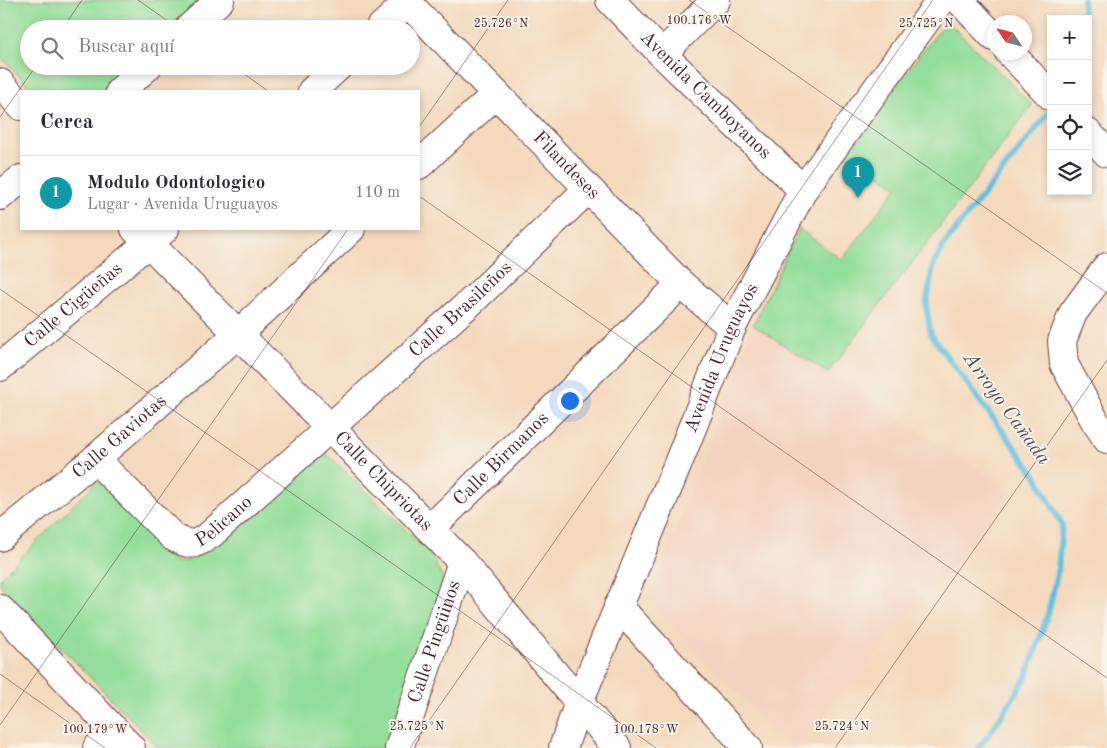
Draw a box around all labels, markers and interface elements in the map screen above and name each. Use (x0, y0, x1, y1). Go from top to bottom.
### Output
text: 100.176°W (667, 15, 732, 27)
north arrow (987, 15, 1032, 60)
map controls (1047, 15, 1092, 195)
button: + (1047, 15, 1092, 60)
text: 25.726°N (474, 17, 528, 30)
text: 25.725°N (899, 17, 953, 30)
search box (20, 20, 420, 75)
street label: Avenida Camboyanos (636, 28, 775, 163)
icon: search (38, 34, 66, 62)
text: Buscar aquí (78, 38, 174, 57)
button: − (1047, 60, 1092, 105)
button: locate (1047, 105, 1092, 150)
text: Cerca (40, 112, 93, 133)
street label: Filandeses (529, 128, 603, 203)
button: layers (1047, 150, 1092, 195)
pin: 1 (842, 157, 874, 198)
text: Modulo Odontologico (87, 174, 265, 193)
text: 1 (51, 185, 61, 201)
text: 110 m (355, 185, 400, 201)
text: Lugar · Avenida Uruguayos (87, 197, 278, 213)
street label: Calle Brasileños (406, 258, 516, 361)
street label: Calle Cigüeñas (21, 259, 126, 352)
street label: Avenida Uruguayos (682, 280, 762, 436)
water label: Arroyo Cañada (958, 348, 1054, 469)
your location (557, 388, 583, 414)
street label: Calle Gaviotas (69, 391, 171, 483)
street label: Calle Birmanos (450, 409, 553, 510)
street label: Calle Chipriotas (330, 428, 436, 535)
street label: Pelicano (192, 492, 256, 551)
street label: Calle Pingüinos (405, 578, 465, 706)
text: 25.725°N (390, 720, 444, 733)
text: 25.724°N (815, 720, 869, 733)
text: 100.179°W (63, 724, 128, 736)
text: 100.178°W (614, 724, 679, 736)

